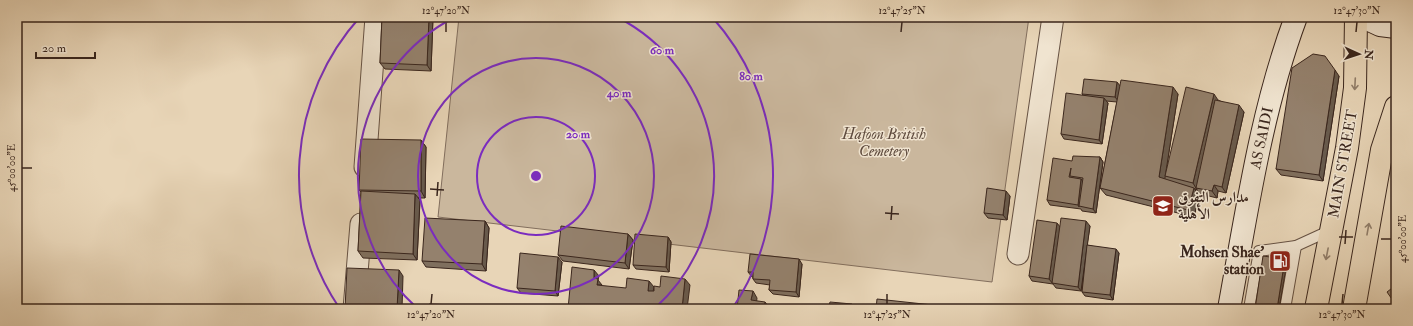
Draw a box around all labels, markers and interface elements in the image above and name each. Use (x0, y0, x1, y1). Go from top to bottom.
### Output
text: 12°47'20"N (422, 5, 470, 17)
text: 12°47'25"N (878, 5, 926, 17)
text: 12°47'30"N (1334, 5, 1380, 17)
scale bar (36, 34, 95, 60)
north arrow (1339, 34, 1379, 74)
text: 20 m (42, 41, 67, 56)
text: 60 m (650, 43, 675, 58)
text: N (1362, 48, 1375, 61)
text: 80 m (739, 69, 763, 84)
one-way arrow (1351, 77, 1358, 90)
text: 40 m (606, 86, 632, 101)
street label: AS SAIDI (1246, 105, 1278, 172)
street label: MAIN STREET (1324, 108, 1362, 220)
park label: Hafoon British Cemetery (841, 125, 926, 161)
text: 20 m (566, 127, 591, 142)
text: 45°00'00"E (6, 144, 18, 192)
centre of rings (529, 169, 543, 183)
place label: مدارس التفوق الأهلية (1178, 188, 1249, 224)
school or university icon: مدارس التفوق الأهلية (1150, 193, 1176, 219)
text: 45°00'00"E (1397, 215, 1409, 263)
one-way arrow (1364, 223, 1372, 236)
place label: Mohsen Shae' station (1179, 243, 1264, 279)
one-way arrow (1322, 247, 1330, 260)
fuel station icon: Mohsen Shae' station (1267, 248, 1293, 274)
text: 12°47'20"N (407, 309, 455, 321)
text: 12°47'25"N (863, 309, 911, 321)
text: 12°47'30"N (1319, 309, 1365, 321)

